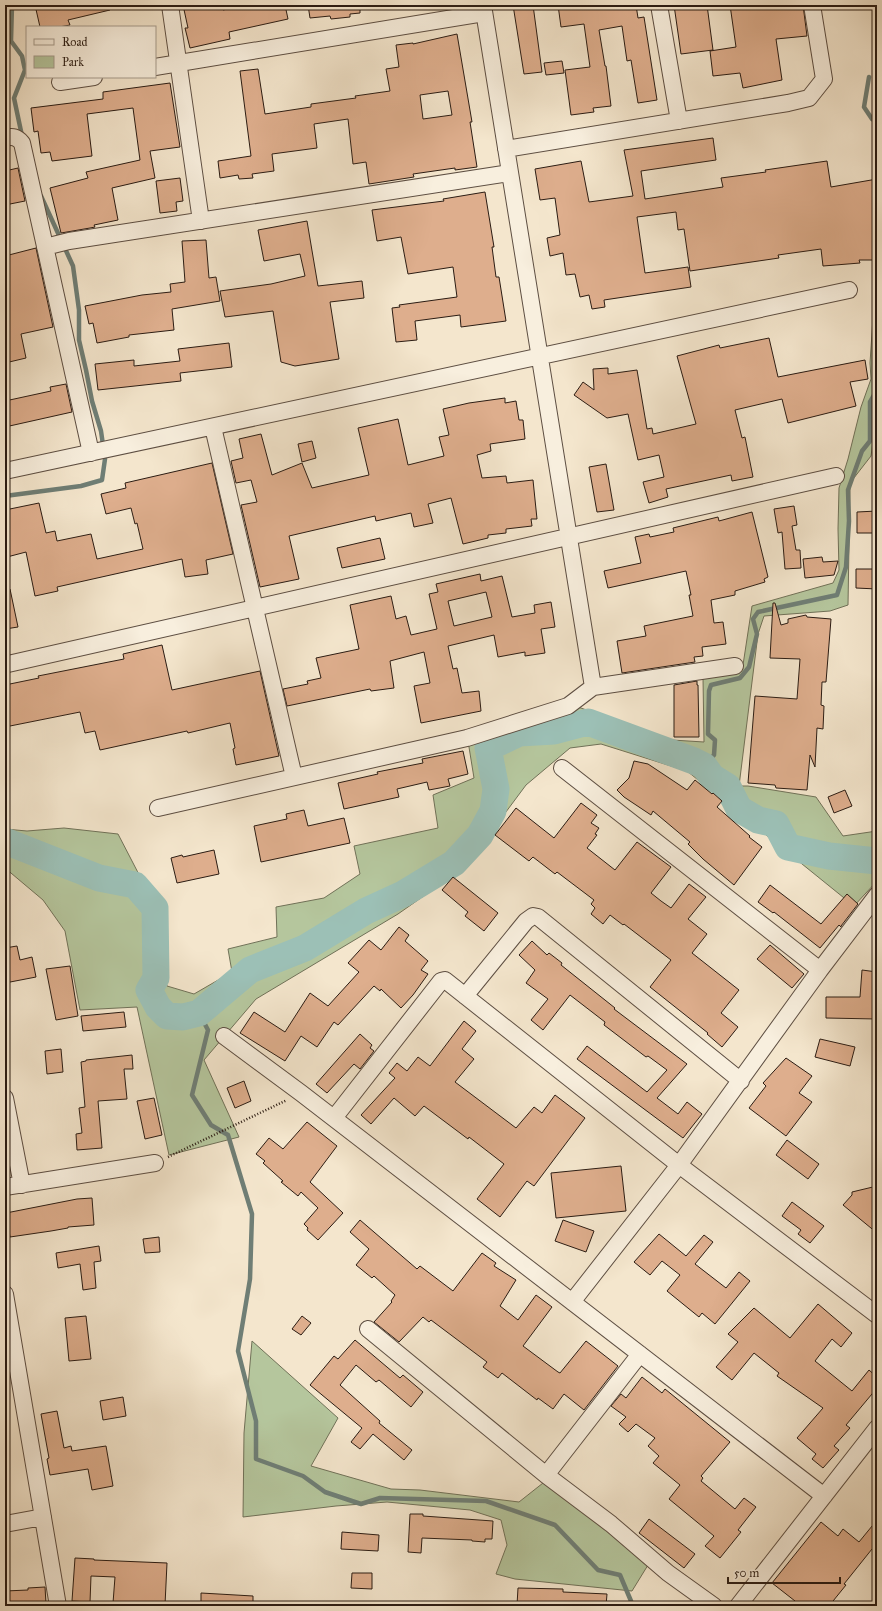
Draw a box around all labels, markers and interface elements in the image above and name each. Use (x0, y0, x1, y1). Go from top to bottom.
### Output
legend (26, 26, 156, 78)
text: Road (62, 35, 88, 49)
text: Park (62, 55, 84, 69)
scale bar (728, 1559, 840, 1585)
text: 50 m (734, 1566, 759, 1580)

